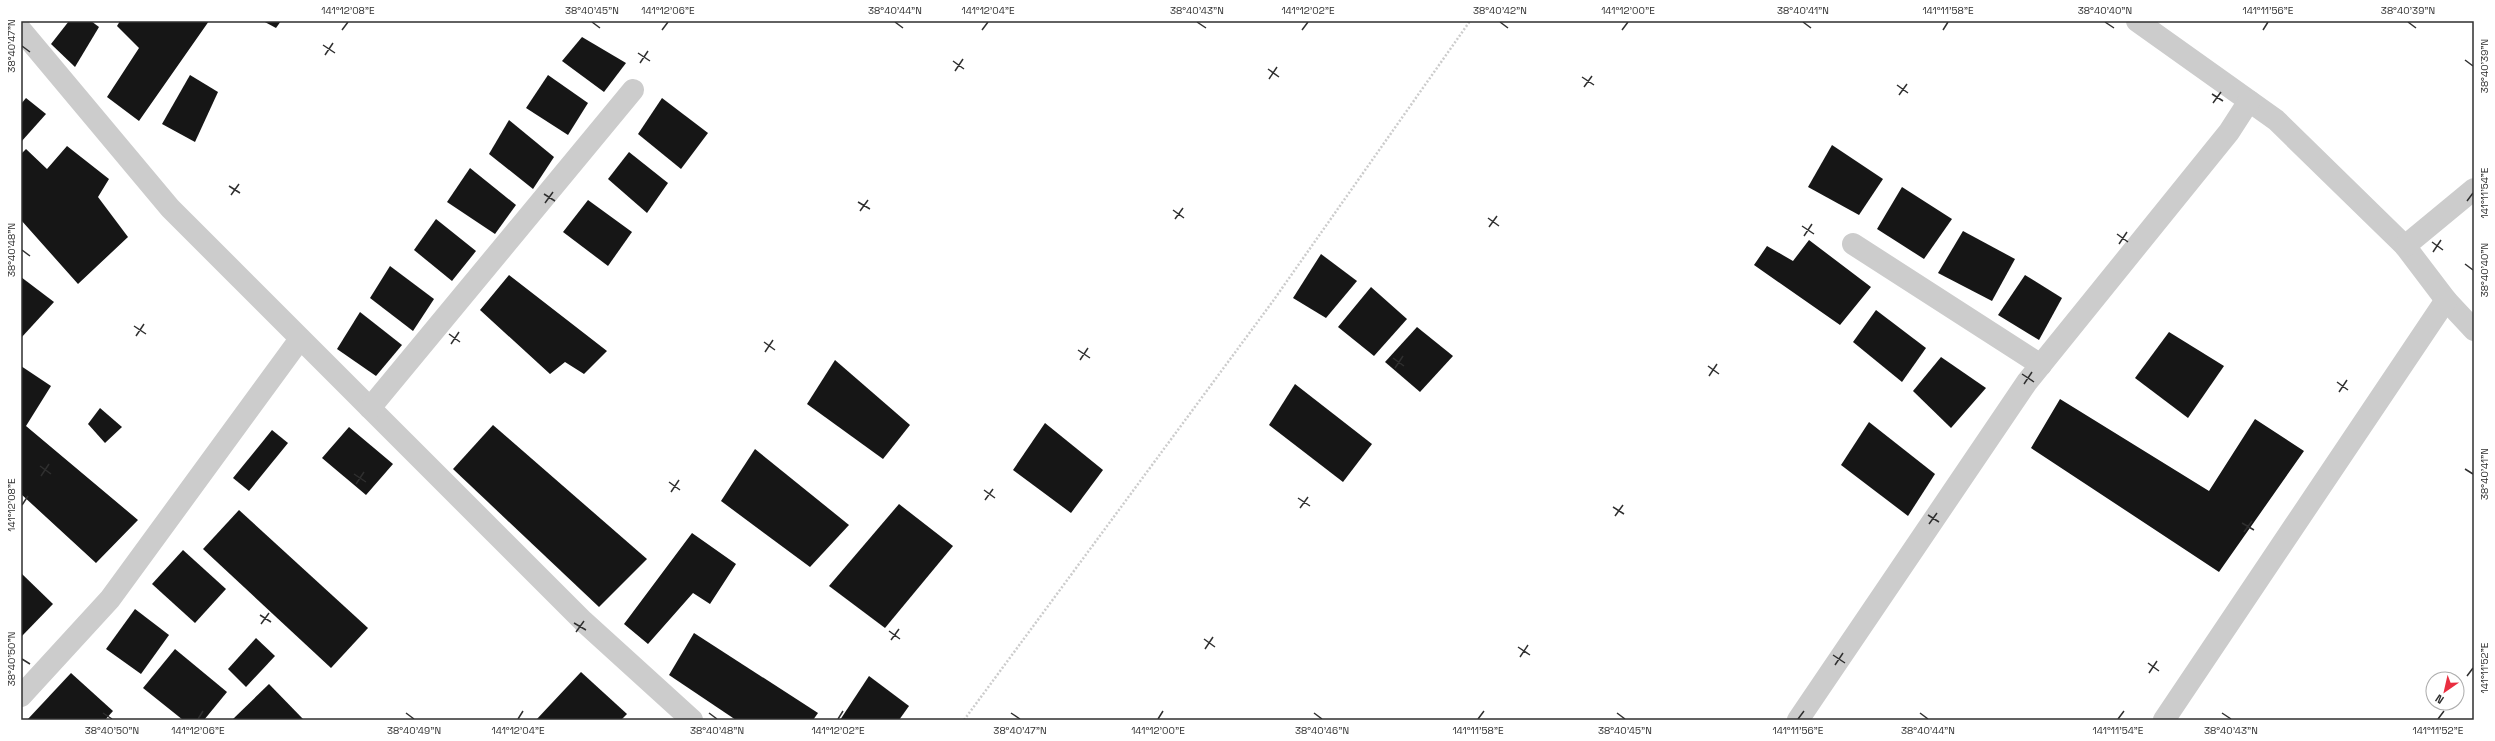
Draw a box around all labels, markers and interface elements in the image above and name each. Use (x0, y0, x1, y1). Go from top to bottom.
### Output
text: 141°12'08"E (321, 4, 375, 17)
text: 38°40'45"N (565, 4, 619, 17)
text: 141°12'06"E (641, 4, 695, 17)
text: 38°40'44"N (868, 4, 922, 17)
text: 141°12'04"E (961, 4, 1015, 17)
text: 38°40'43"N (1170, 4, 1224, 17)
text: 141°12'02"E (1281, 4, 1335, 17)
text: 38°40'42"N (1473, 4, 1527, 17)
text: 141°12'00"E (1601, 4, 1655, 17)
text: 38°40'41"N (1777, 4, 1829, 17)
text: 141°11'58"E (1922, 4, 1974, 17)
text: 38°40'40"N (2078, 4, 2132, 17)
text: 141°11'56"E (2242, 4, 2294, 17)
text: 38°40'39"N (2381, 4, 2435, 17)
text: 38°40'47"N (5, 19, 18, 73)
text: 38°40'39"N (2478, 39, 2491, 93)
text: 141°11'54"E (2478, 167, 2491, 218)
text: 38°40'48"N (5, 223, 18, 277)
text: 38°40'40"N (2478, 243, 2491, 297)
text: 38°40'41"N (2478, 448, 2491, 500)
text: 141°12'08"E (5, 478, 18, 532)
text: 38°40'50"N (5, 632, 18, 686)
text: 141°11'52"E (2478, 642, 2491, 693)
north arrow (2425, 671, 2465, 711)
text: N (2432, 691, 2446, 707)
text: 38°40'50"N (85, 724, 139, 737)
text: 141°12'06"E (171, 724, 225, 737)
text: 38°40'49"N (387, 724, 441, 737)
text: 141°12'04"E (491, 724, 545, 737)
text: 38°40'48"N (690, 724, 744, 737)
text: 141°12'02"E (811, 724, 865, 737)
text: 38°40'47"N (993, 724, 1047, 737)
text: 141°12'00"E (1131, 724, 1185, 737)
text: 38°40'46"N (1295, 724, 1349, 737)
text: 141°11'58"E (1452, 724, 1504, 737)
text: 38°40'45"N (1598, 724, 1652, 737)
text: 141°11'56"E (1772, 724, 1824, 737)
text: 38°40'44"N (1901, 724, 1955, 737)
text: 141°11'54"E (2093, 724, 2144, 737)
text: 38°40'43"N (2204, 724, 2258, 737)
text: 141°11'52"E (2413, 724, 2464, 737)

